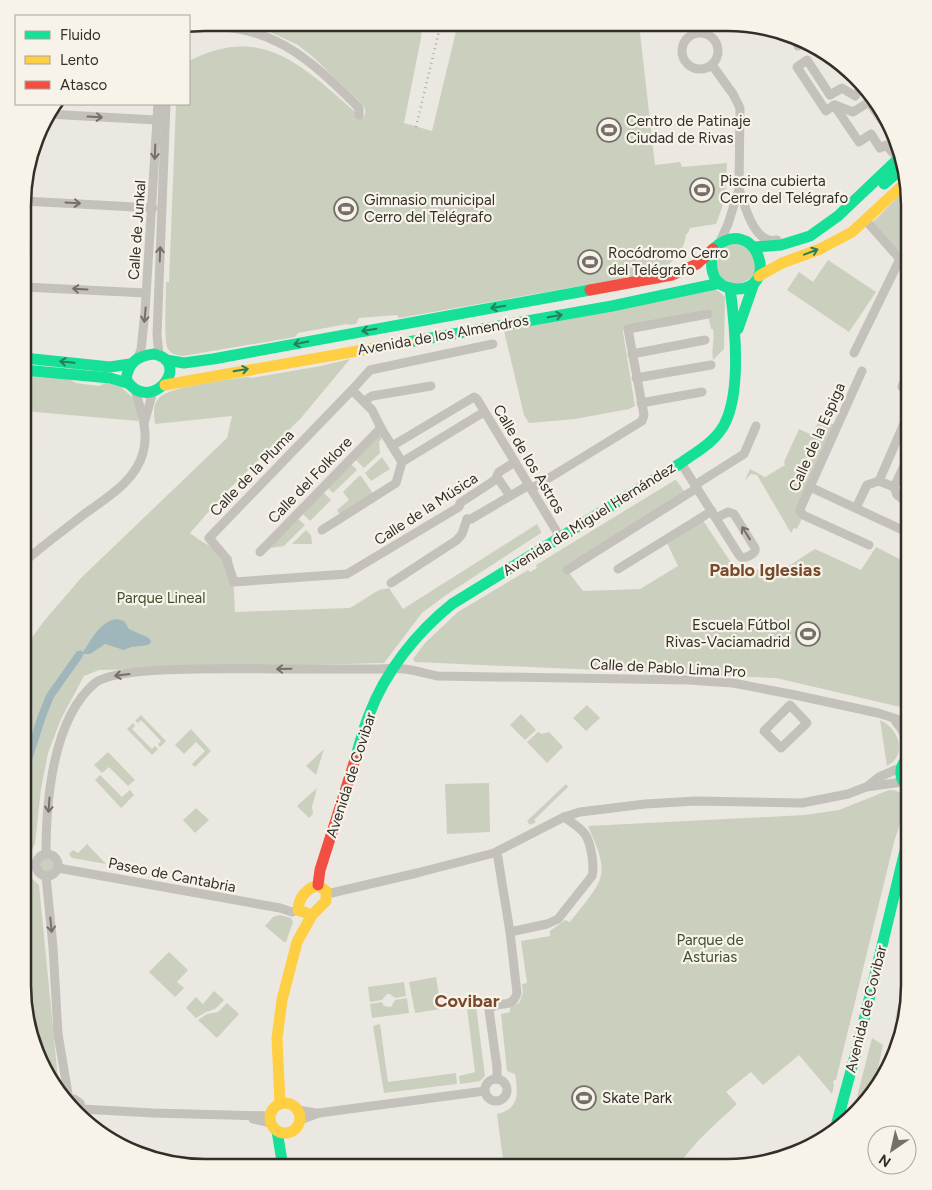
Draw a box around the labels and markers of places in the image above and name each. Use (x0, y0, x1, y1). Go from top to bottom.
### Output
place label: Centro de Patinaje Ciudad de Rivas (626, 112, 751, 147)
sports icon: Centro de Patinaje Ciudad de Rivas (596, 117, 622, 143)
place label: Piscina cubierta Cerro del Telégrafo (720, 172, 849, 207)
sports icon: Piscina cubierta Cerro del Telégrafo (689, 177, 715, 203)
place label: Gimnasio municipal Cerro del Telégrafo (364, 191, 495, 226)
sports icon: Gimnasio municipal Cerro del Telégrafo (333, 196, 359, 222)
place label: Rocódromo Cerro del Telégrafo (608, 244, 729, 279)
sports icon: Rocódromo Cerro del Telégrafo (577, 249, 603, 275)
place label: Escuela Fútbol Rivas-Vaciamadrid (665, 616, 790, 651)
sports icon: Escuela Fútbol Rivas-Vaciamadrid (795, 621, 821, 647)
sports icon: Skate Park (571, 1085, 597, 1111)
place label: Skate Park (602, 1089, 673, 1107)

